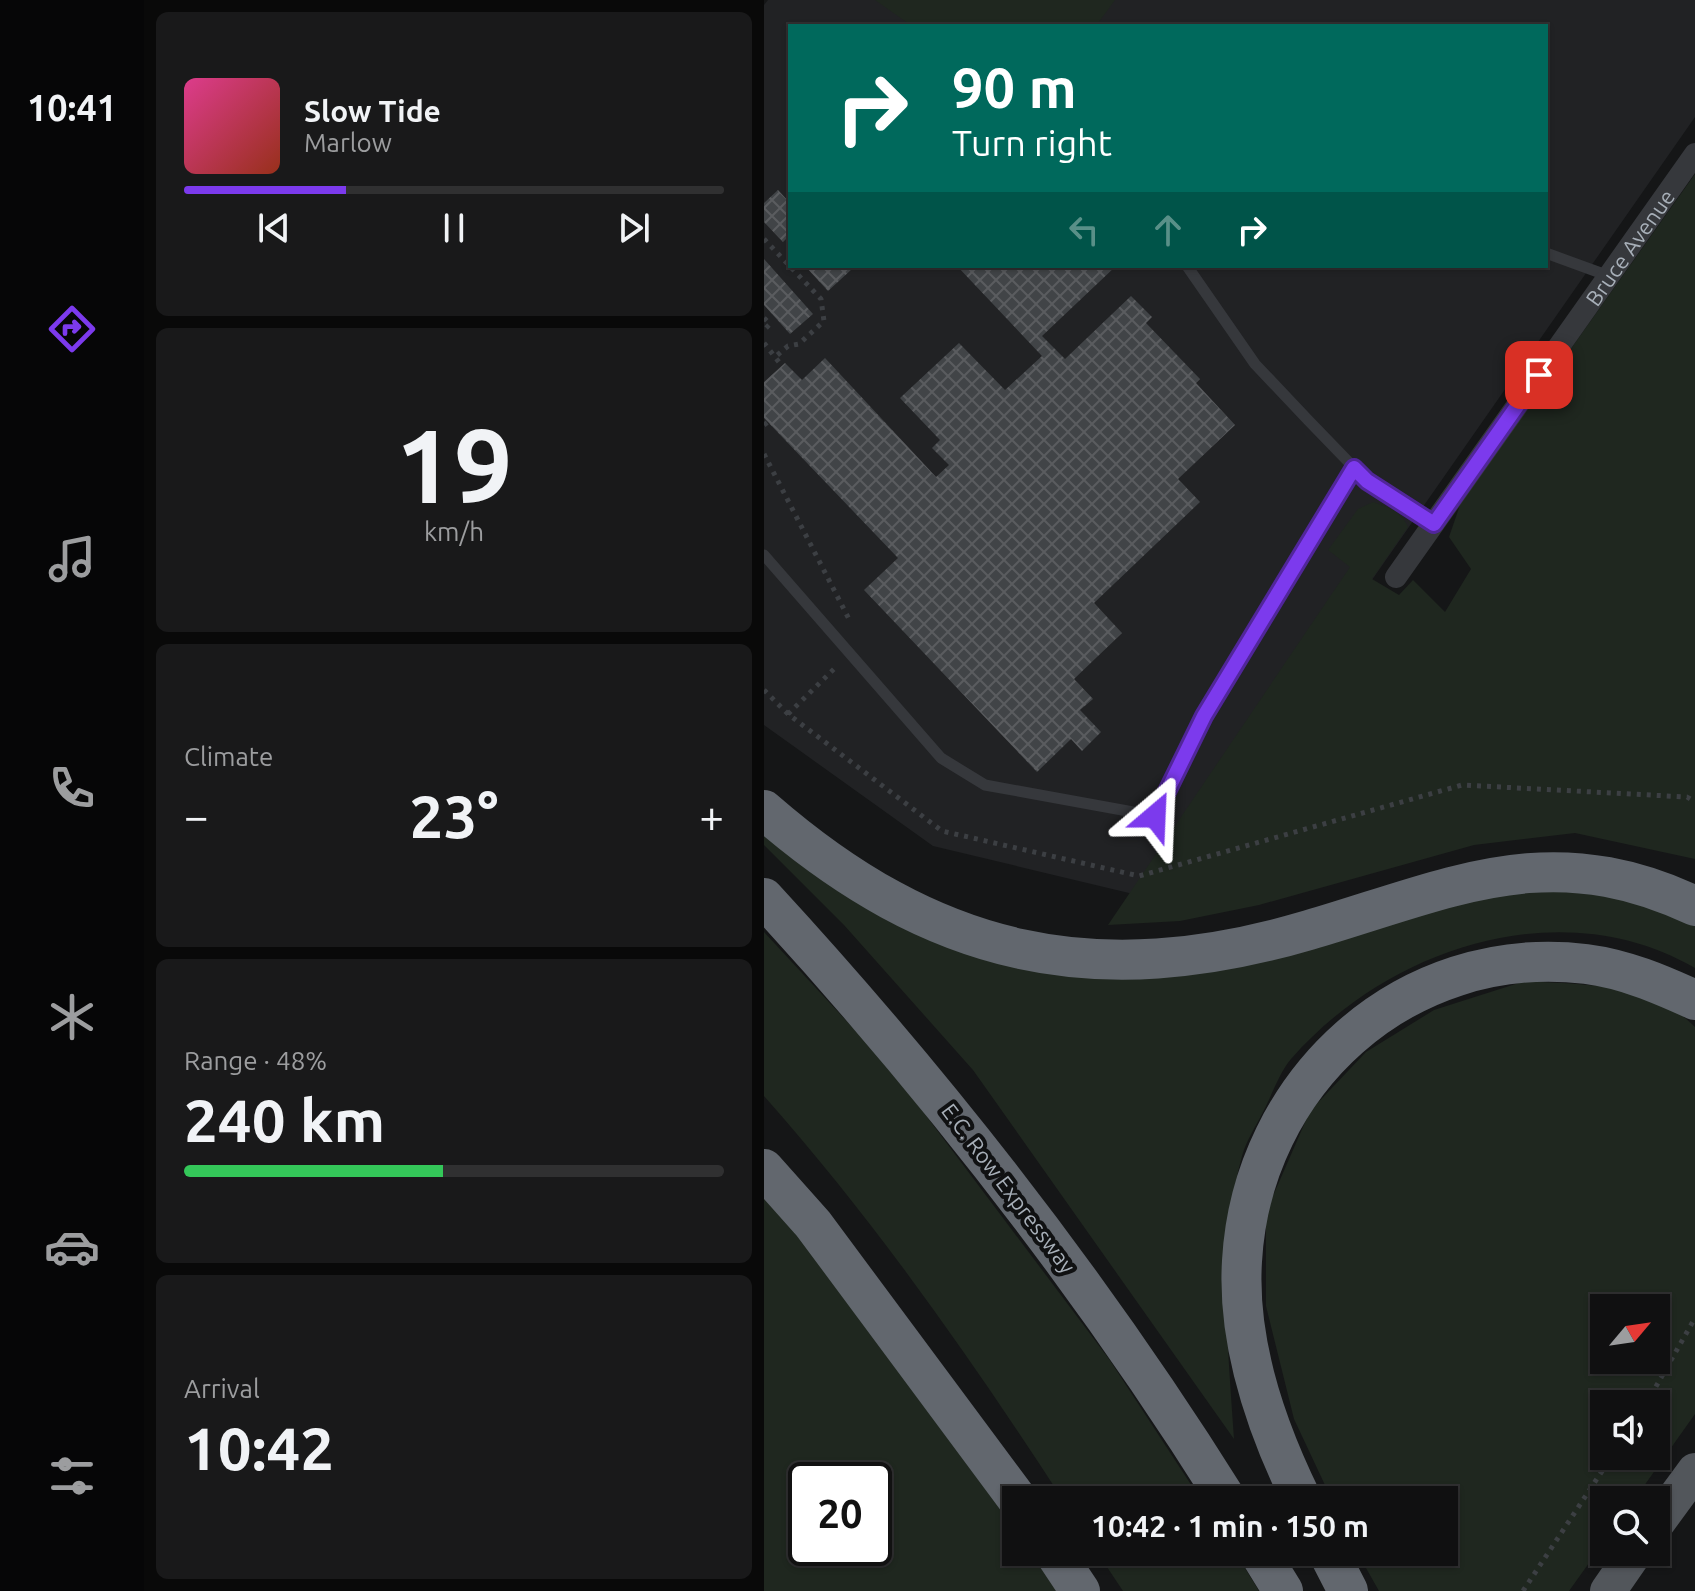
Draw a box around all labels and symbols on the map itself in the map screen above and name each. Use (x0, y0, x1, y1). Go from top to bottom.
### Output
street label: Bruce Avenue (1580, 184, 1679, 310)
pin (1505, 341, 1573, 409)
position arrow (1113, 774, 1197, 858)
street label: E.C. Row Expressway (937, 1098, 1081, 1278)
north arrow (1590, 1294, 1670, 1374)
speed limit sign: 20 (788, 1462, 892, 1566)

